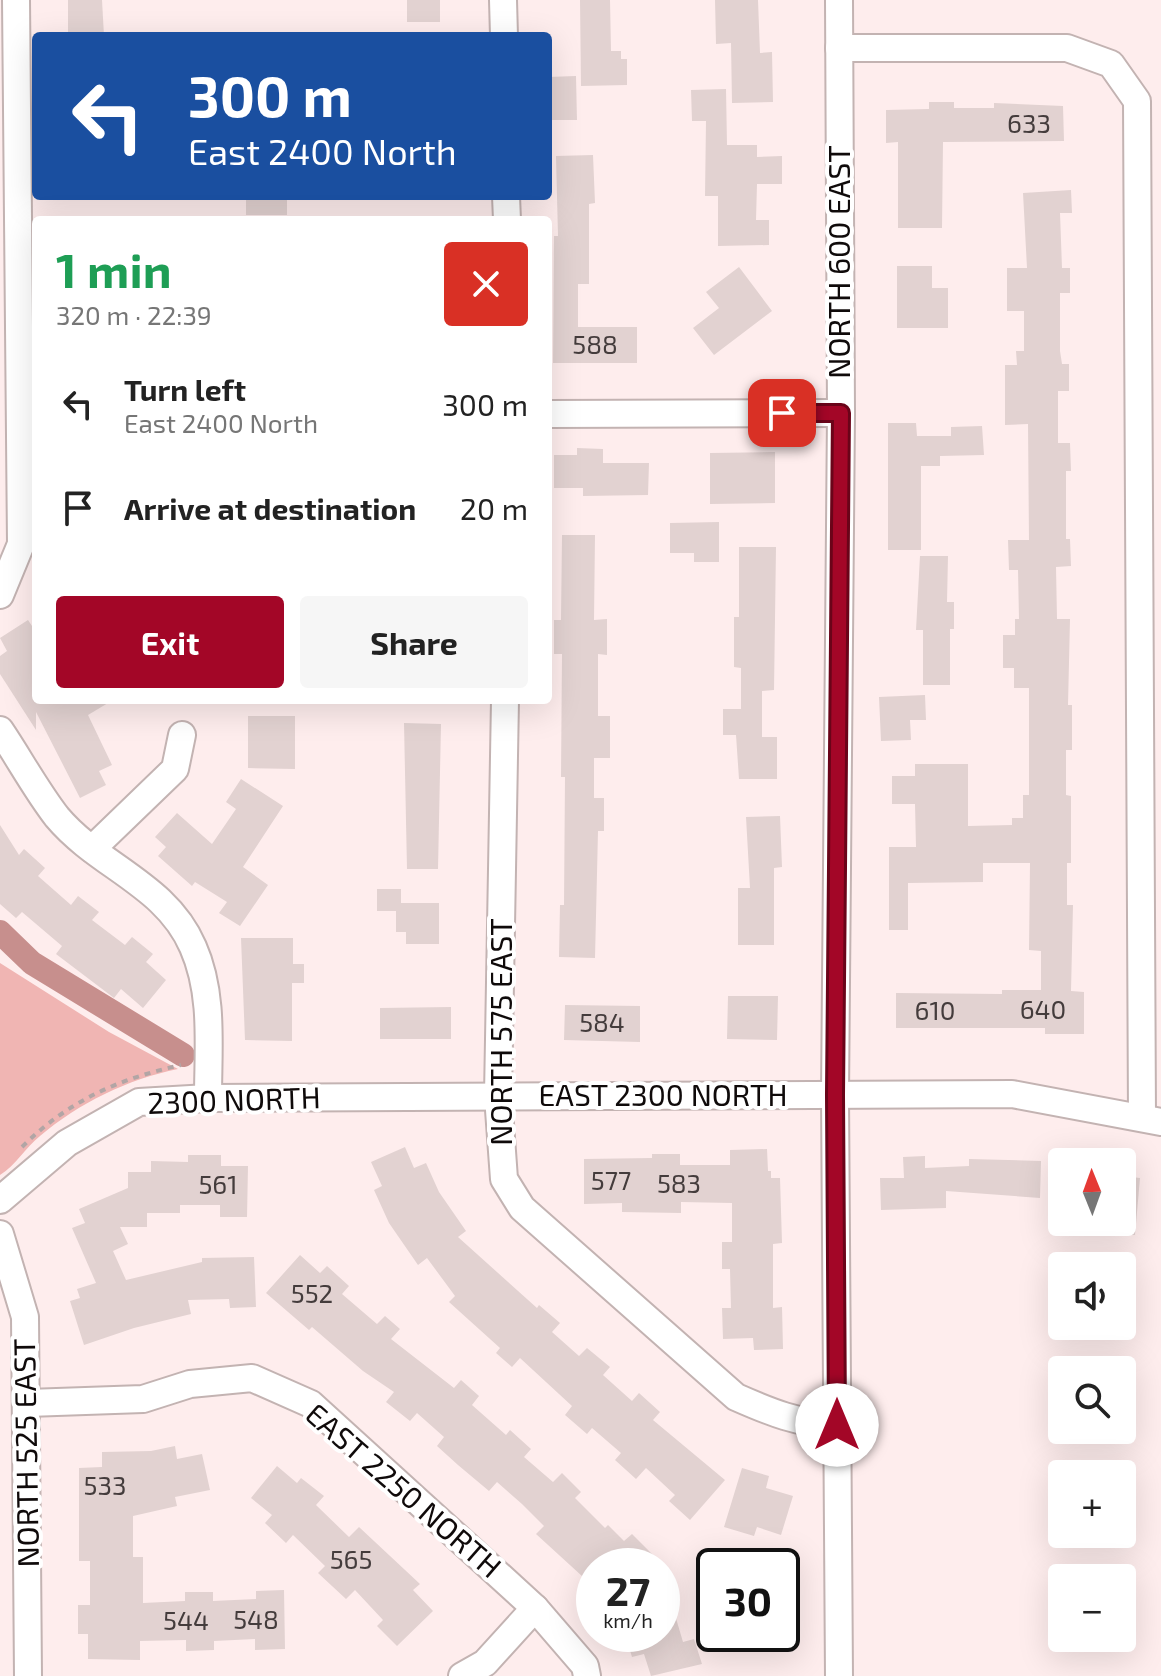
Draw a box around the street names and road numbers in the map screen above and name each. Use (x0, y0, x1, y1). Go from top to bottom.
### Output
street label: NORTH 600 EAST (820, 145, 856, 379)
street label: NORTH 575 EAST (482, 918, 518, 1146)
street label: EAST 2300 NORTH (539, 1076, 788, 1112)
street label: 2300 NORTH (147, 1078, 321, 1120)
street label: NORTH 525 EAST (5, 1338, 45, 1568)
street label: EAST 2250 NORTH (299, 1395, 509, 1584)

